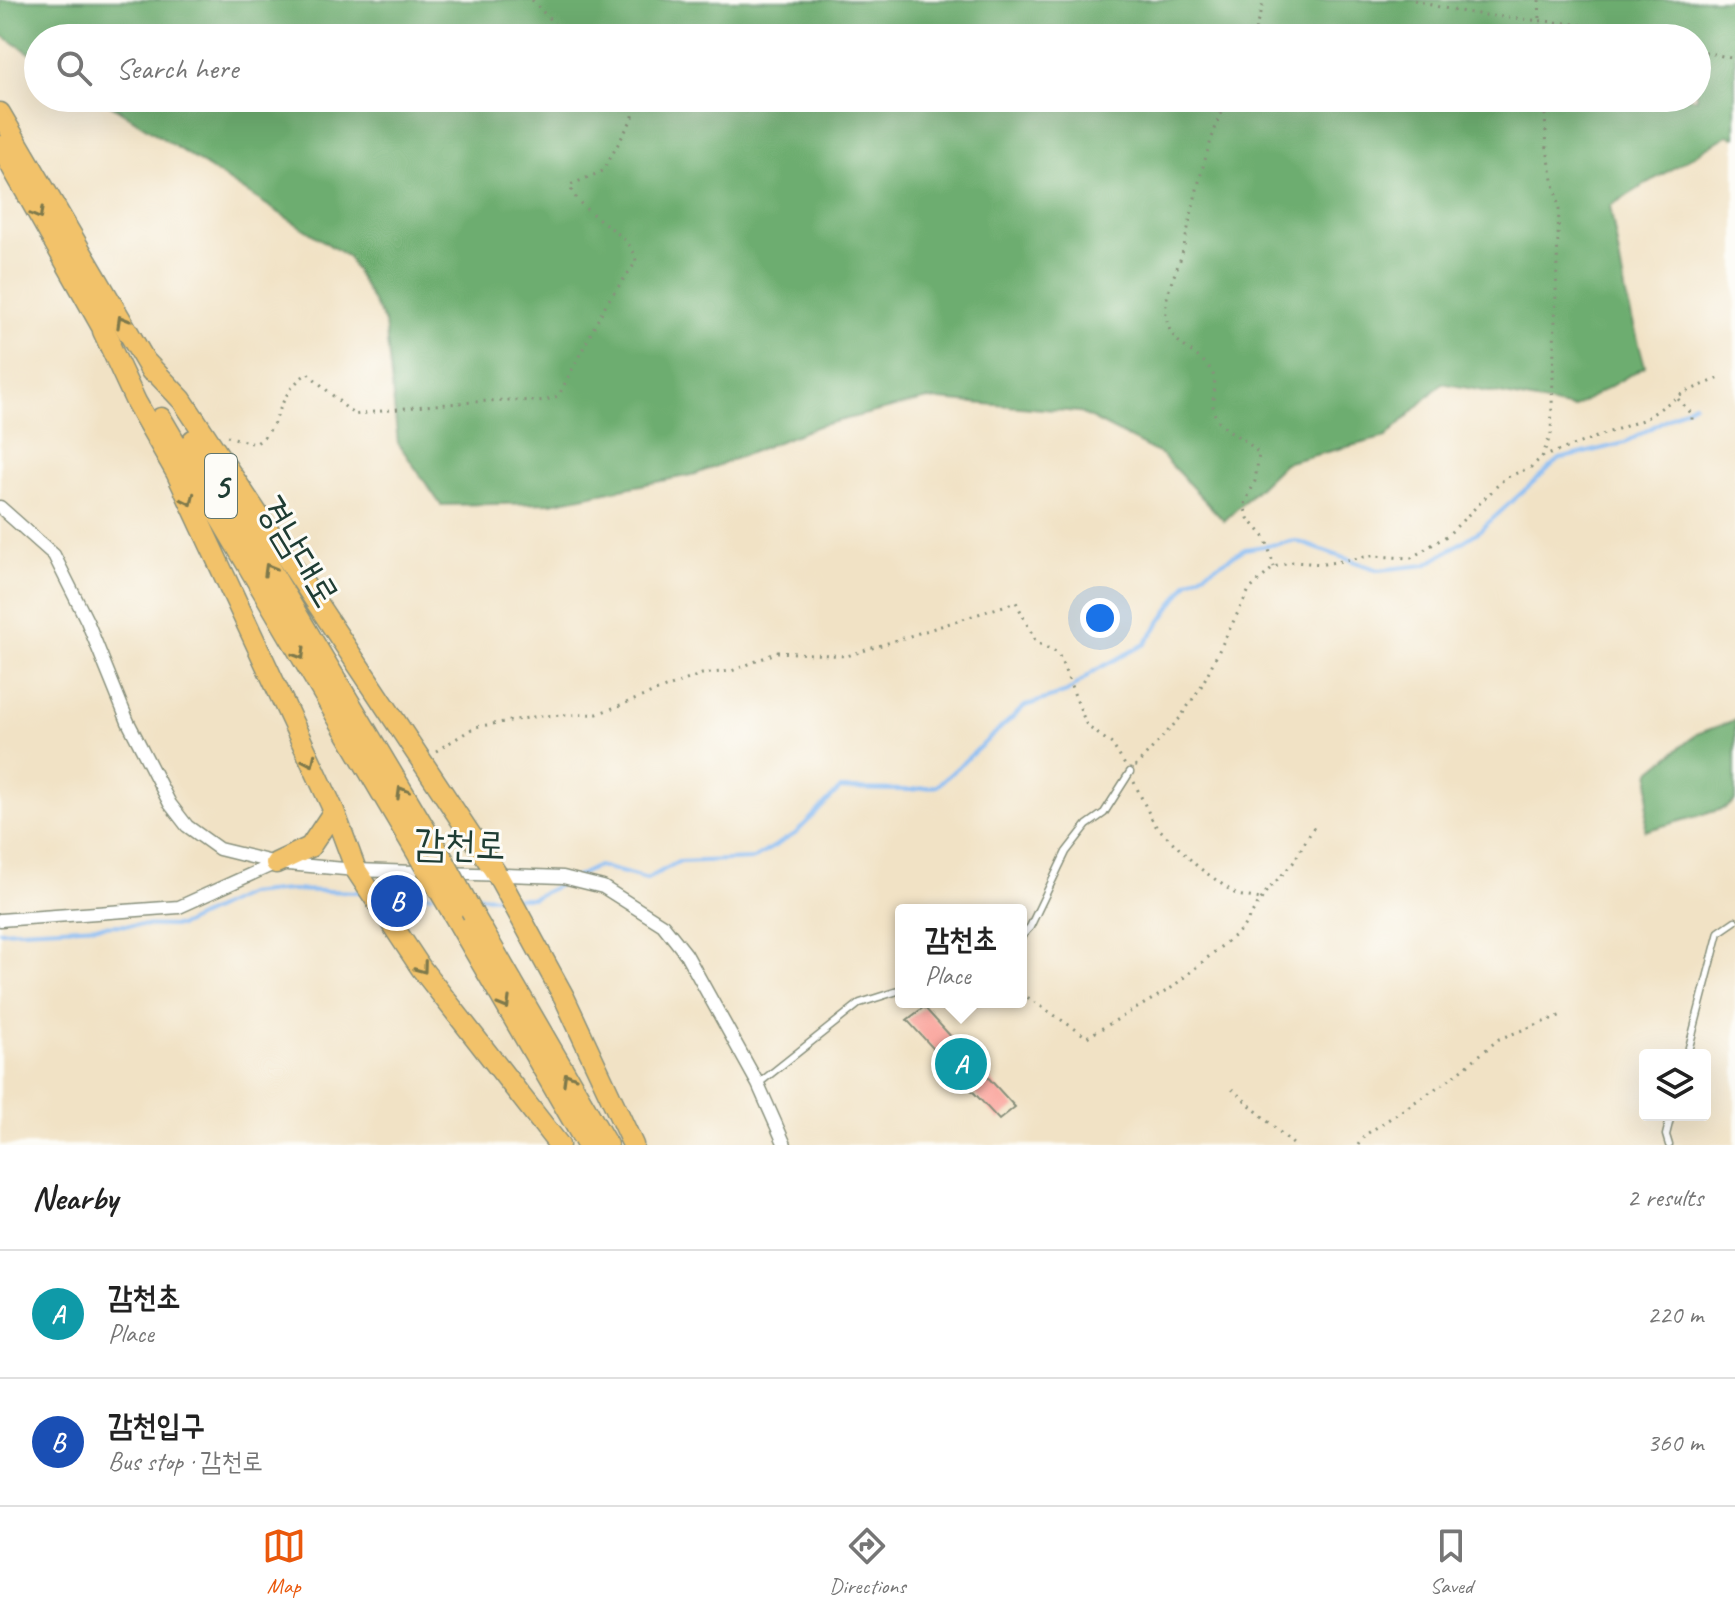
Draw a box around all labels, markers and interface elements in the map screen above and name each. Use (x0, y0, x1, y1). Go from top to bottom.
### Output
search box (24, 24, 1711, 112)
icon: search (52, 46, 96, 90)
text: Search here (116, 49, 238, 87)
one-way arrow (28, 205, 44, 220)
one-way arrow (116, 315, 132, 330)
road number: 5 (205, 454, 237, 518)
street label: 경남대로 (247, 486, 351, 616)
one-way arrow (179, 492, 195, 506)
one-way arrow (263, 563, 279, 578)
your location (1080, 598, 1120, 638)
one-way arrow (290, 645, 306, 660)
one-way arrow (301, 753, 317, 768)
one-way arrow (396, 786, 412, 801)
street label: 감천로 (413, 819, 507, 869)
pin: B (371, 871, 423, 931)
popup (895, 904, 1027, 1008)
text: 감천초 (925, 920, 997, 958)
text: Place (925, 959, 970, 992)
one-way arrow (412, 960, 427, 974)
one-way arrow (495, 996, 511, 1010)
pin: A (935, 1034, 987, 1094)
map controls (1639, 1049, 1711, 1121)
button: layers (1639, 1049, 1711, 1121)
one-way arrow (562, 1072, 578, 1087)
text: Nearby (32, 1176, 118, 1219)
text: 2 results (1627, 1181, 1703, 1214)
text: 감천초 (108, 1278, 180, 1316)
text: A (51, 1298, 65, 1331)
text: 220 m (1647, 1298, 1703, 1331)
text: Place (108, 1317, 154, 1350)
text: 감천입구 (108, 1406, 205, 1444)
text: B (51, 1426, 65, 1459)
text: 360 m (1647, 1426, 1703, 1459)
text: Bus stop · 감천로 (108, 1445, 263, 1478)
tab: Map (262, 1524, 306, 1600)
tab: Directions (829, 1524, 906, 1600)
tab: Saved (1429, 1524, 1473, 1600)

